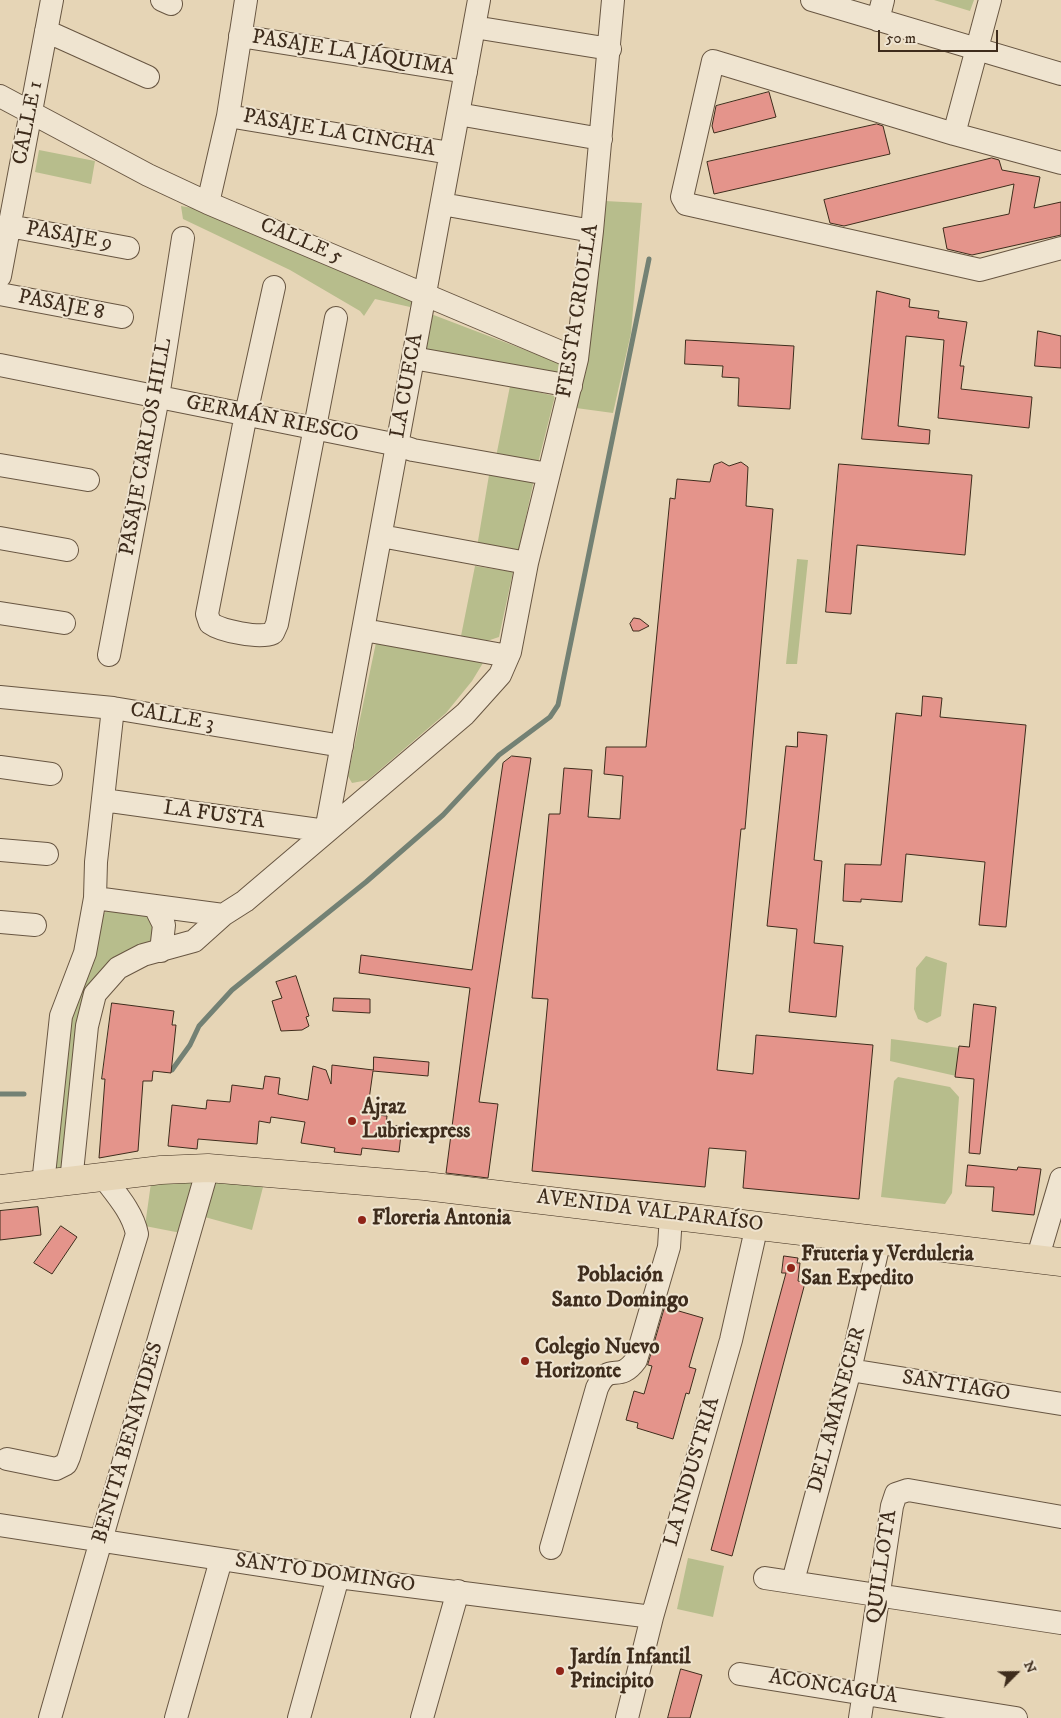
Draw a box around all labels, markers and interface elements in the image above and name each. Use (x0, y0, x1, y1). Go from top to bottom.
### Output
scale bar (881, 20, 1001, 52)
street label: PASAJE LA JÁQUIMA (250, 26, 456, 82)
text: 50 m (886, 29, 916, 48)
street label: CALLE 1 (9, 79, 49, 167)
street label: PASAJE LA CINCHA (241, 105, 437, 163)
street label: CALLE 5 (256, 213, 346, 271)
street label: PASAJE 9 (24, 217, 114, 257)
street label: FIESTA CRIOLLA (553, 222, 605, 400)
street label: PASAJE 8 (16, 285, 106, 327)
street label: LA CUECA (386, 332, 430, 440)
street label: PASAJE CARLOS HILL (115, 336, 179, 558)
street label: GERMÁN RIESCO (184, 391, 360, 449)
street label: CALLE 3 (128, 698, 216, 738)
street label: LA FUSTA (162, 796, 266, 836)
place label: Ajraz Lubriexpress (362, 1096, 470, 1146)
marker: Ajraz Lubriexpress (346, 1115, 358, 1127)
street label: AVENIDA VALPARAÍSO (535, 1186, 765, 1238)
place label: Floreria Antonia (372, 1207, 511, 1233)
marker: Floreria Antonia (356, 1214, 368, 1226)
place label: Fruteria y Verduleria San Expedito (801, 1243, 974, 1293)
marker: Fruteria y Verduleria San Expedito (785, 1262, 797, 1274)
district label: Población Santo Domingo (552, 1263, 688, 1314)
street label: DEL AMANECER (804, 1324, 872, 1496)
place label: Colegio Nuevo Horizonte (535, 1336, 659, 1386)
street label: BENITA BENAVIDES (88, 1339, 170, 1547)
marker: Colegio Nuevo Horizonte (519, 1355, 531, 1367)
street label: SANTIAGO (900, 1366, 1012, 1408)
street label: LA INDUSTRIA (660, 1395, 726, 1549)
street label: QUILLOTA (863, 1509, 903, 1625)
street label: SANTO DOMINGO (233, 1549, 417, 1599)
place label: Jardín Infantil Principito (570, 1646, 691, 1696)
north arrow (991, 1648, 1041, 1698)
text: N (1019, 1658, 1040, 1676)
marker: Jardín Infantil Principito (554, 1665, 566, 1677)
street label: ACONCAGUA (767, 1665, 899, 1711)

